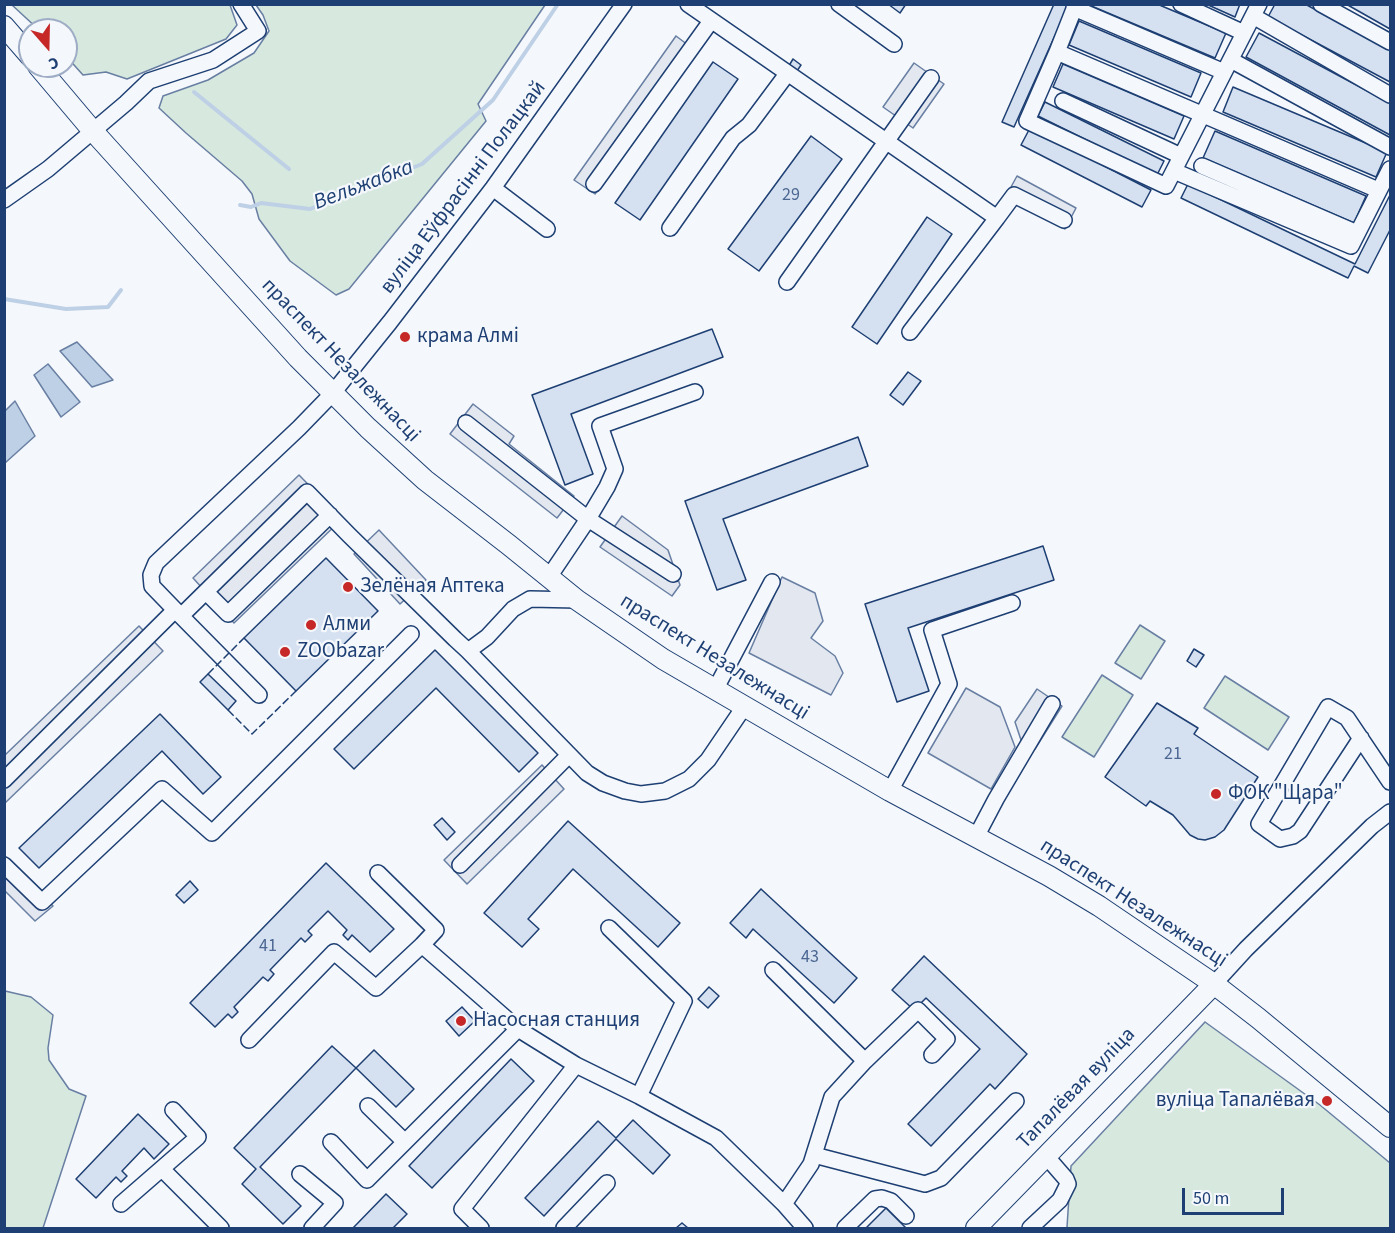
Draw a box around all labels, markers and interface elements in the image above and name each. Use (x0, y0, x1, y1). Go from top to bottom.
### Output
north arrow (18, 18, 78, 78)
text: С (45, 51, 62, 75)
street label: вуліца Еўфрасінні Полацкай (376, 77, 552, 299)
water label: Вельжабка (310, 155, 418, 217)
house number: 29 (782, 185, 800, 207)
street label: праспект Незалежнасці (255, 274, 425, 448)
place label: крама Алмі (417, 324, 519, 350)
marker: крама Алмі (398, 330, 412, 344)
place label: Зелёная Аптека (360, 574, 505, 600)
marker: Зелёная Аптека (341, 580, 355, 594)
street label: праспект Незалежнасці (615, 590, 813, 726)
place label: Алми (323, 612, 371, 638)
marker: Алми (304, 618, 318, 632)
place label: ZOObazar (297, 639, 384, 665)
marker: ZOObazar (278, 645, 292, 659)
house number: 21 (1164, 744, 1182, 766)
place label: ФОК "Щара" (1228, 781, 1343, 807)
marker: ФОК "Щара" (1209, 787, 1223, 801)
street label: праспект Незалежнасці (1035, 834, 1231, 974)
house number: 41 (259, 936, 277, 958)
house number: 43 (801, 947, 819, 969)
place label: Насосная станция (473, 1008, 640, 1034)
marker: Насосная станция (454, 1014, 468, 1028)
street label: Тапалёвая вуліца (1013, 1023, 1141, 1155)
place label: вуліца Тапалёвая (1156, 1088, 1315, 1114)
marker: вуліца Тапалёвая (1320, 1094, 1334, 1108)
scale bar (1185, 1176, 1287, 1214)
text: 50 m (1193, 1186, 1229, 1211)

